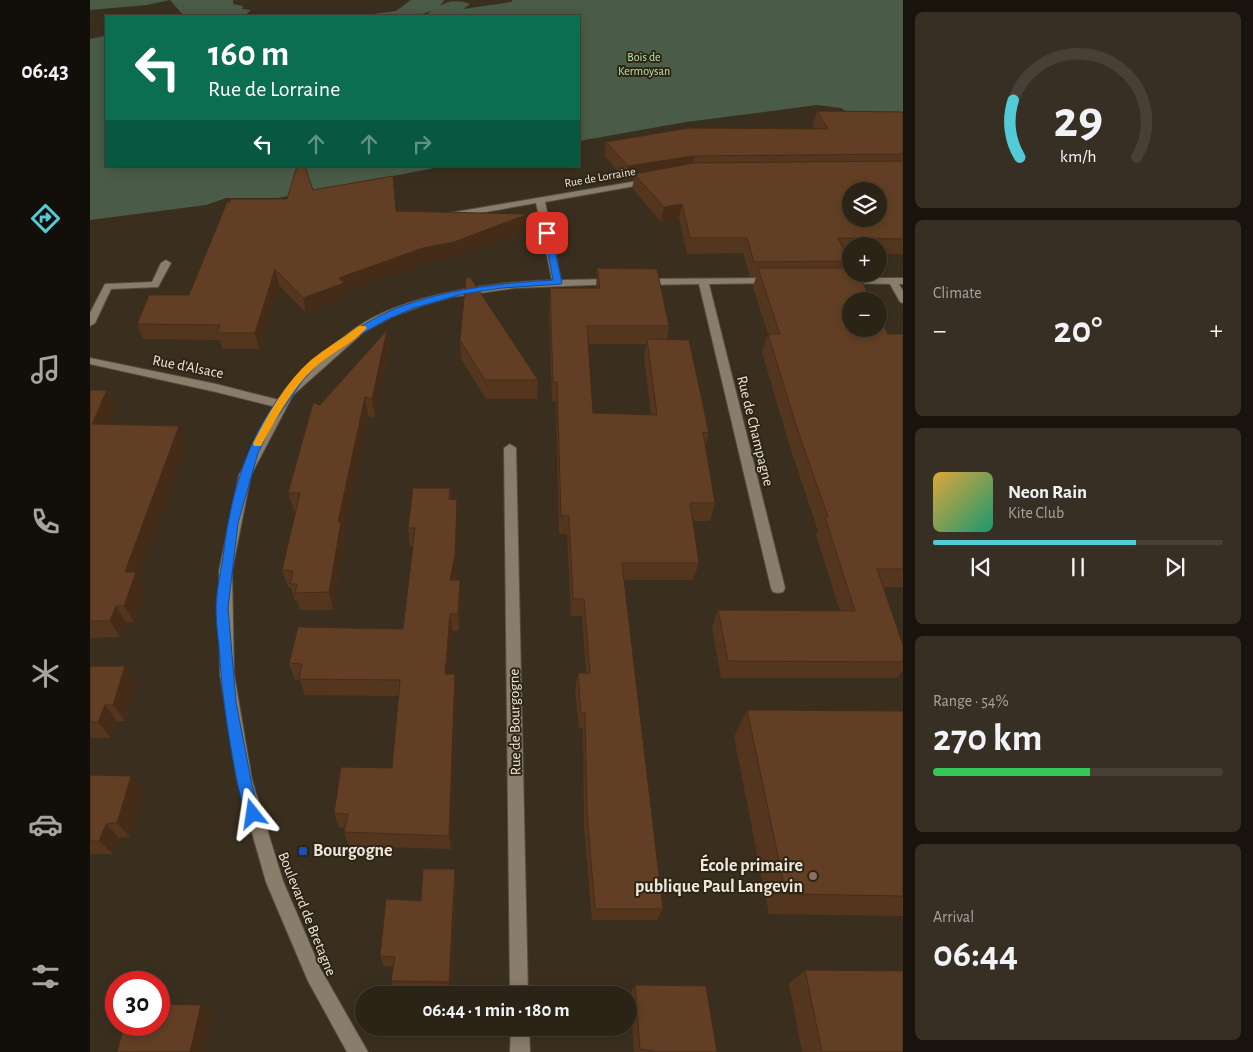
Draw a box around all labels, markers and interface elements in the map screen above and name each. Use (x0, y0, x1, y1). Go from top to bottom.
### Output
icon: left (125, 35, 190, 100)
text: 160 m (208, 37, 289, 72)
park label: Bois de Kermoysan (618, 51, 670, 78)
text: 06:43 (21, 60, 69, 82)
text: Rue de Lorraine (208, 78, 340, 100)
text: 29 (1053, 94, 1103, 146)
icon: left (249, 130, 277, 158)
icon: ahead (302, 130, 330, 158)
icon: ahead (355, 130, 383, 158)
icon: right (408, 130, 436, 158)
text: km/h (1060, 148, 1096, 166)
street label: Rue de Lorraine (563, 165, 637, 189)
map controls (842, 182, 887, 337)
button: layers (842, 182, 887, 227)
icon: directions (28, 201, 63, 236)
pin (526, 212, 568, 254)
icon: arrive (533, 219, 561, 247)
button: + (842, 237, 887, 282)
text: Climate (933, 285, 982, 301)
button: − (842, 292, 887, 337)
text: 20° (1054, 312, 1102, 350)
text: − (933, 317, 946, 345)
text: + (1210, 317, 1223, 345)
icon: music (28, 352, 63, 387)
street label: Rue d'Alsace (151, 353, 225, 381)
street label: Rue de Champagne (734, 374, 776, 488)
text: Neon Rain (1008, 483, 1087, 502)
icon: phone (28, 504, 63, 539)
text: Kite Club (1008, 505, 1064, 521)
icon: previous (967, 553, 995, 581)
icon: pause (1064, 553, 1092, 581)
icon: next (1161, 553, 1189, 581)
icon: climate (28, 656, 63, 691)
street label: Rue de Bourgogne (507, 669, 523, 775)
text: Range · 54% (933, 693, 1009, 709)
text: 270 km (933, 720, 1042, 758)
position arrow (226, 787, 278, 839)
icon: car (28, 807, 63, 842)
place label: Bourgogne (313, 842, 393, 860)
marker: Bourgogne (297, 845, 309, 857)
street label: Boulevard de Bretagne (275, 850, 339, 978)
place label: École primaire publique Paul Langevin (635, 854, 803, 896)
marker: École primaire publique Paul Langevin (807, 870, 819, 882)
text: Arrival (933, 909, 974, 925)
text: 06:44 (933, 936, 1018, 974)
icon: filters (28, 959, 63, 994)
speed limit sign: 30 (105, 971, 170, 1036)
text: 06:44 · 1 min · 180 m (422, 1001, 570, 1020)

